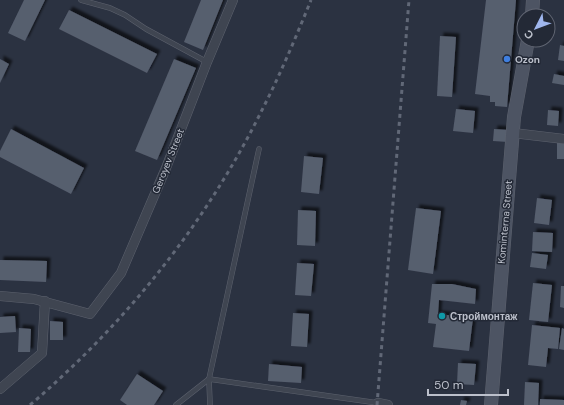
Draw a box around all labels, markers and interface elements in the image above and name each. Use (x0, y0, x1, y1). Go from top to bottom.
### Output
north arrow (516, 8, 556, 48)
text: С (521, 27, 536, 42)
place label: Ozon (515, 53, 540, 66)
marker: Ozon (502, 54, 512, 64)
street label: Geroyev Street (149, 126, 187, 195)
street label: Kominterna Street (495, 180, 515, 264)
place label: Строймонтаж (450, 310, 518, 323)
marker: Строймонтаж (437, 311, 447, 321)
scale bar (428, 371, 508, 397)
text: 50 m (434, 377, 463, 393)

